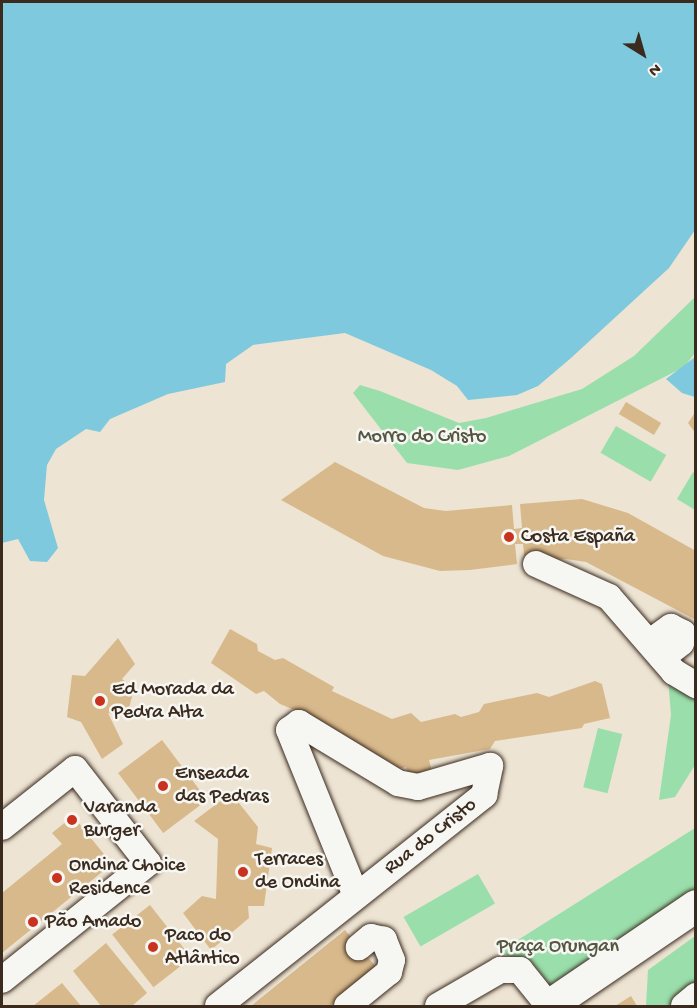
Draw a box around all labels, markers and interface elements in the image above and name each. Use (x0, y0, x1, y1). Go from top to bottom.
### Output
north arrow (613, 24, 673, 84)
text: N (644, 58, 664, 80)
park label: Morro do Cristo (358, 425, 486, 449)
place label: Costa España (521, 525, 635, 549)
marker: Costa España (502, 530, 516, 544)
place label: Ed Morada da Pedra Alta (112, 678, 234, 725)
marker: Ed Morada da Pedra Alta (93, 694, 107, 708)
place label: Enseada das Pedras (175, 762, 269, 809)
marker: Enseada das Pedras (156, 779, 170, 793)
street label: Rua do Cristo (380, 793, 482, 881)
place label: Varanda Burger (84, 796, 157, 843)
marker: Varanda Burger (65, 813, 79, 827)
place label: Terraces de Ondina (255, 849, 340, 896)
place label: Ondina Choice Residence (69, 855, 185, 902)
marker: Terraces de Ondina (236, 865, 250, 879)
marker: Ondina Choice Residence (50, 871, 64, 885)
place label: Pão Amado (45, 910, 141, 934)
marker: Pão Amado (26, 915, 40, 929)
place label: Paco do Atlântico (165, 924, 240, 971)
park label: Praça Orungan (497, 935, 619, 959)
marker: Paco do Atlântico (146, 940, 160, 954)

